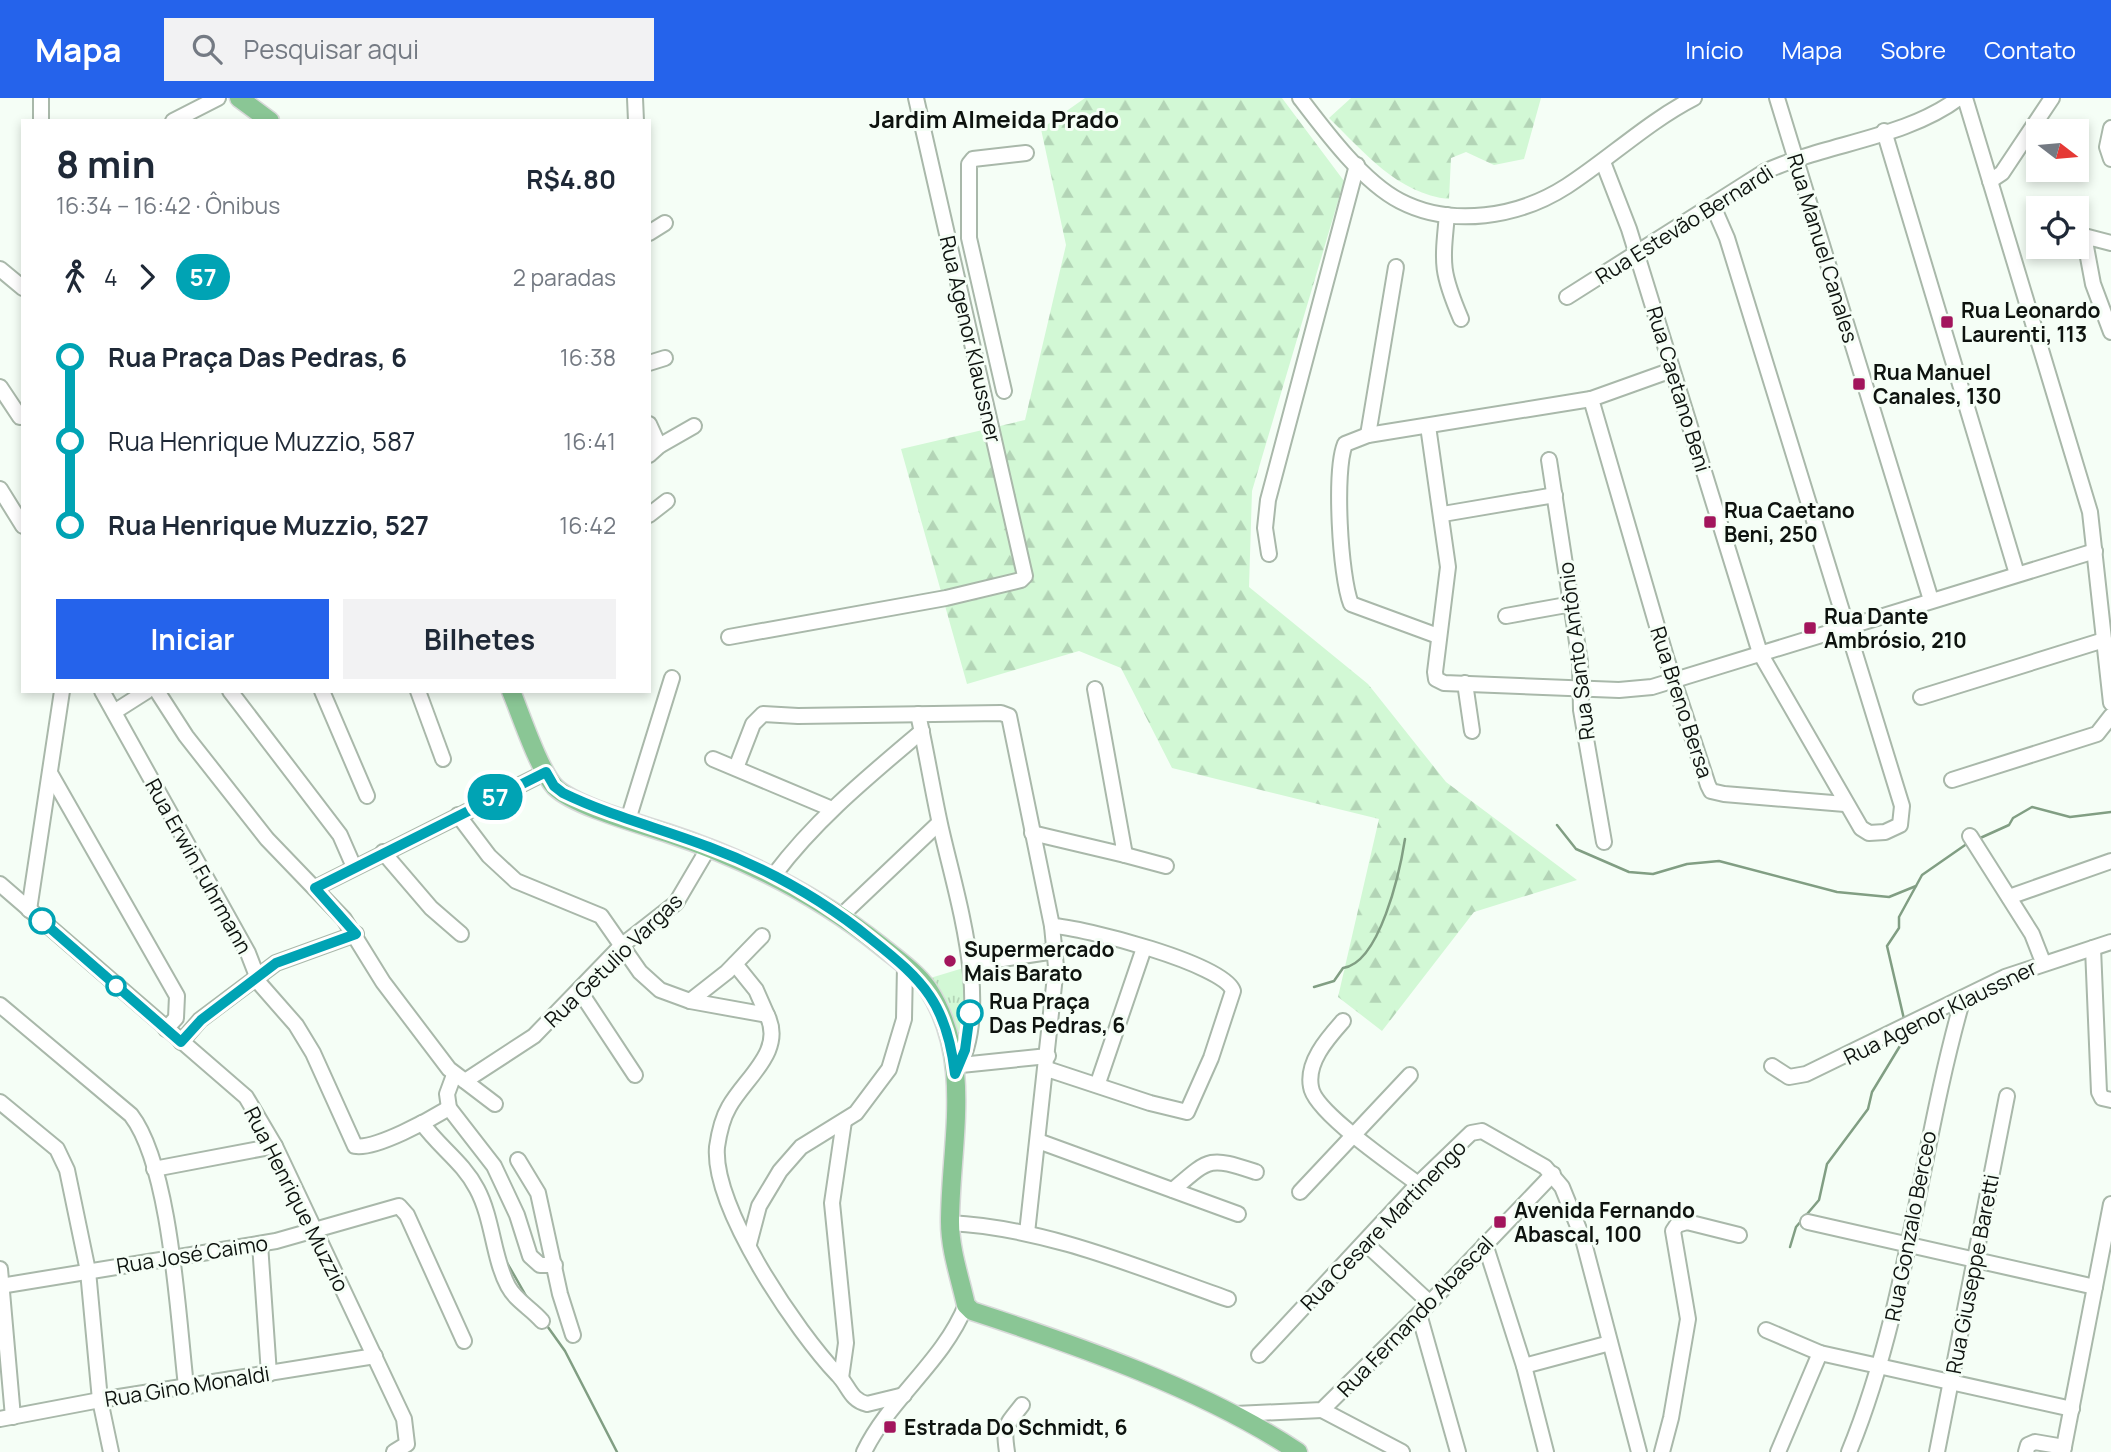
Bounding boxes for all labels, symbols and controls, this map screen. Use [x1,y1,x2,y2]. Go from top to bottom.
search box [164,18,654,81]
text: Mapa [35,27,122,72]
icon: search [188,30,226,68]
text: Pesquisar aqui [244,31,419,67]
text: Início [1685,33,1743,66]
text: Mapa [1781,33,1842,66]
text: Sobre [1880,33,1946,66]
text: Contato [1984,33,2076,66]
district label: Jardim Almeida Prado [869,102,1119,135]
north arrow [2026,119,2090,182]
map controls [2026,119,2089,259]
text: 8 min [56,137,155,189]
street label: Rua Manuel Canales [1781,150,1865,346]
street label: Rua Estevão Bernardi [1590,158,1778,290]
text: R$4.80 [526,161,616,197]
text: 16:34 – 16:42 · Ônibus [56,189,280,221]
button: locate [2026,196,2089,259]
street label: Rua Agenor Klaussner [934,233,1009,446]
icon: walk [56,258,94,296]
icon: forward [128,258,166,296]
text: 57 [190,260,216,293]
text: 4 [104,261,118,293]
text: 2 paradas [513,261,616,293]
place label: Rua Leonardo Laurenti, 113 [1961,296,2100,348]
street label: Rua Caetano Beni [1640,303,1718,475]
marker: Rua Leonardo Laurenti, 113 [1939,314,1955,330]
text: Rua Praça Das Pedras, 6 [108,339,407,375]
text: 16:38 [560,341,616,373]
place label: Rua Manuel Canales, 130 [1873,358,2002,410]
marker: Rua Manuel Canales, 130 [1851,376,1867,392]
text: Rua Henrique Muzzio, 587 [108,423,415,459]
text: 16:41 [563,425,616,457]
place label: Rua Caetano Beni, 250 [1724,496,1855,548]
text: Rua Henrique Muzzio, 527 [108,507,429,543]
text: 16:42 [559,509,616,541]
marker: Rua Caetano Beni, 250 [1702,514,1718,530]
street label: Rua Santo Antônio [1551,560,1601,742]
button: Iniciar [56,599,329,679]
button: Bilhetes [343,599,616,679]
place label: Rua Dante Ambrósio, 210 [1824,602,1967,654]
marker: Rua Dante Ambrósio, 210 [1802,620,1818,636]
street label: Rua Breno Bersa [1644,623,1720,781]
street label: Rua Erwin Fuhrmann [139,773,259,959]
line badge: 57 [463,774,526,820]
text: 57 [482,780,508,813]
street label: Rua Getulio Vargas [538,887,688,1033]
unlabelled marker [29,908,55,934]
place label: Supermercado Mais Barato [964,935,1114,987]
marker: Supermercado Mais Barato [942,953,958,969]
street label: Rua Agenor Klaussner [1839,953,2042,1071]
unlabelled marker [106,976,126,996]
place label: Rua Praça Das Pedras, 6 [989,987,1125,1039]
marker: Rua Praça Das Pedras, 6 [957,1000,983,1026]
street label: Rua Henrique Muzzio [238,1102,356,1296]
street label: Rua Gonzalo Berceo [1878,1128,1942,1324]
street label: Rua Cesare Martinengo [1294,1134,1472,1316]
street label: Rua Giuseppe Baretti [1939,1172,2005,1376]
place label: Avenida Fernando Abascal, 100 [1514,1196,1695,1248]
marker: Avenida Fernando Abascal, 100 [1492,1214,1508,1230]
street label: Rua José Caimo [114,1228,270,1280]
street label: Rua Fernando Abascal [1331,1229,1499,1403]
street label: Rua Gino Monaldi [102,1359,272,1413]
place label: Estrada Do Schmidt, 6 [904,1413,1128,1441]
marker: Estrada Do Schmidt, 6 [882,1419,898,1435]

